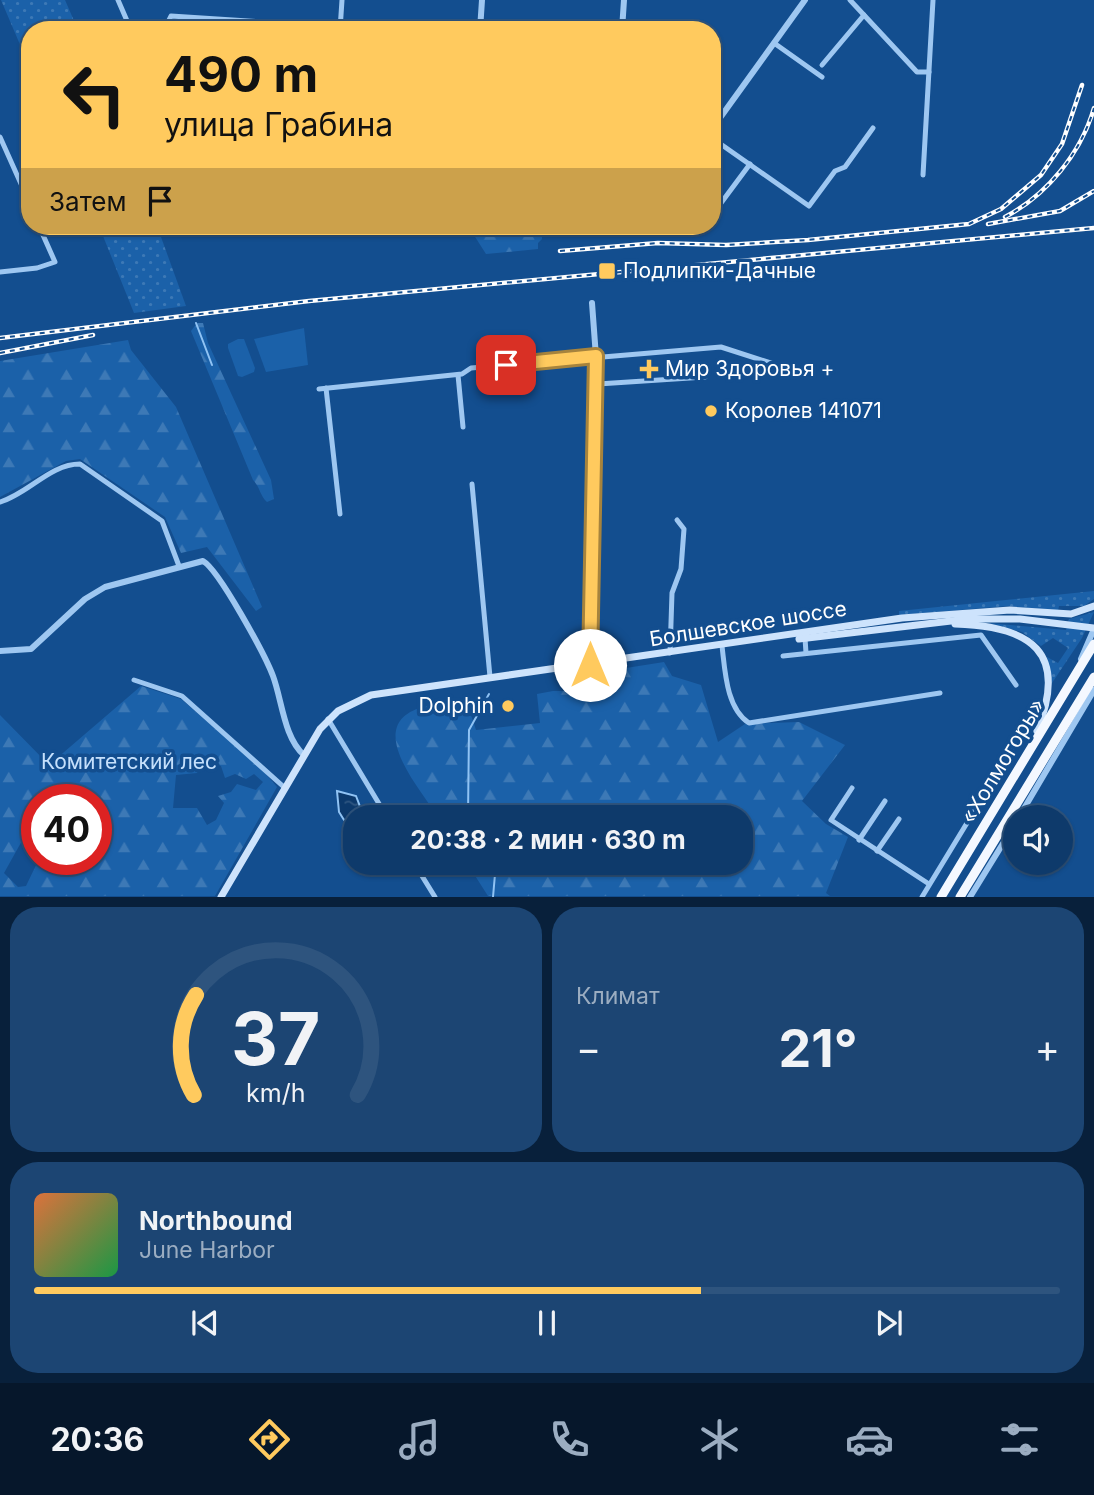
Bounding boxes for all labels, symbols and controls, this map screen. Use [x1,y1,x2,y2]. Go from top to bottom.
text: 490 m [164,45,318,104]
icon: left [49,49,140,140]
text: улица Грабина [164,105,393,144]
icon: arrive [141,182,179,220]
text: Затем [49,186,127,217]
place label: Подлипки-Дачные [623,258,816,283]
marker: Подлипки-Дачные [597,261,617,281]
pin [476,335,536,395]
icon: arrive [487,346,525,384]
place label: Мир Здоровья + [665,356,834,381]
marker: Мир Здоровья + [639,359,659,379]
place label: Королев 141071 [725,398,882,423]
marker: Королев 141071 [703,403,719,419]
street label: Болшевское шоссе [648,596,848,651]
position arrow [553,628,627,702]
place label: Dolphin [418,693,494,718]
street label: «Холмогоры» [955,694,1050,828]
marker: Dolphin [500,698,516,714]
park label: Комитетский лес [41,749,217,774]
speed limit sign: 40 [21,784,112,875]
map controls [1003,805,1073,875]
button: sound [1003,805,1073,875]
text: 20:38 · 2 мин · 630 m [410,824,686,855]
text: Климат [576,982,660,1010]
text: 37 [231,995,321,1084]
text: 21° [778,1017,858,1080]
text: − [576,1025,601,1071]
text: + [1035,1025,1060,1071]
text: km/h [246,1078,306,1108]
text: Northbound [139,1205,293,1236]
text: June Harbor [139,1236,275,1264]
icon: previous [186,1304,224,1342]
icon: pause [528,1304,566,1342]
icon: next [870,1304,908,1342]
icon: directions [245,1415,294,1464]
icon: music [395,1415,444,1464]
icon: phone [545,1415,594,1464]
icon: climate [695,1415,744,1464]
icon: car [845,1415,894,1464]
icon: filters [995,1415,1044,1464]
text: 20:36 [50,1420,144,1459]

